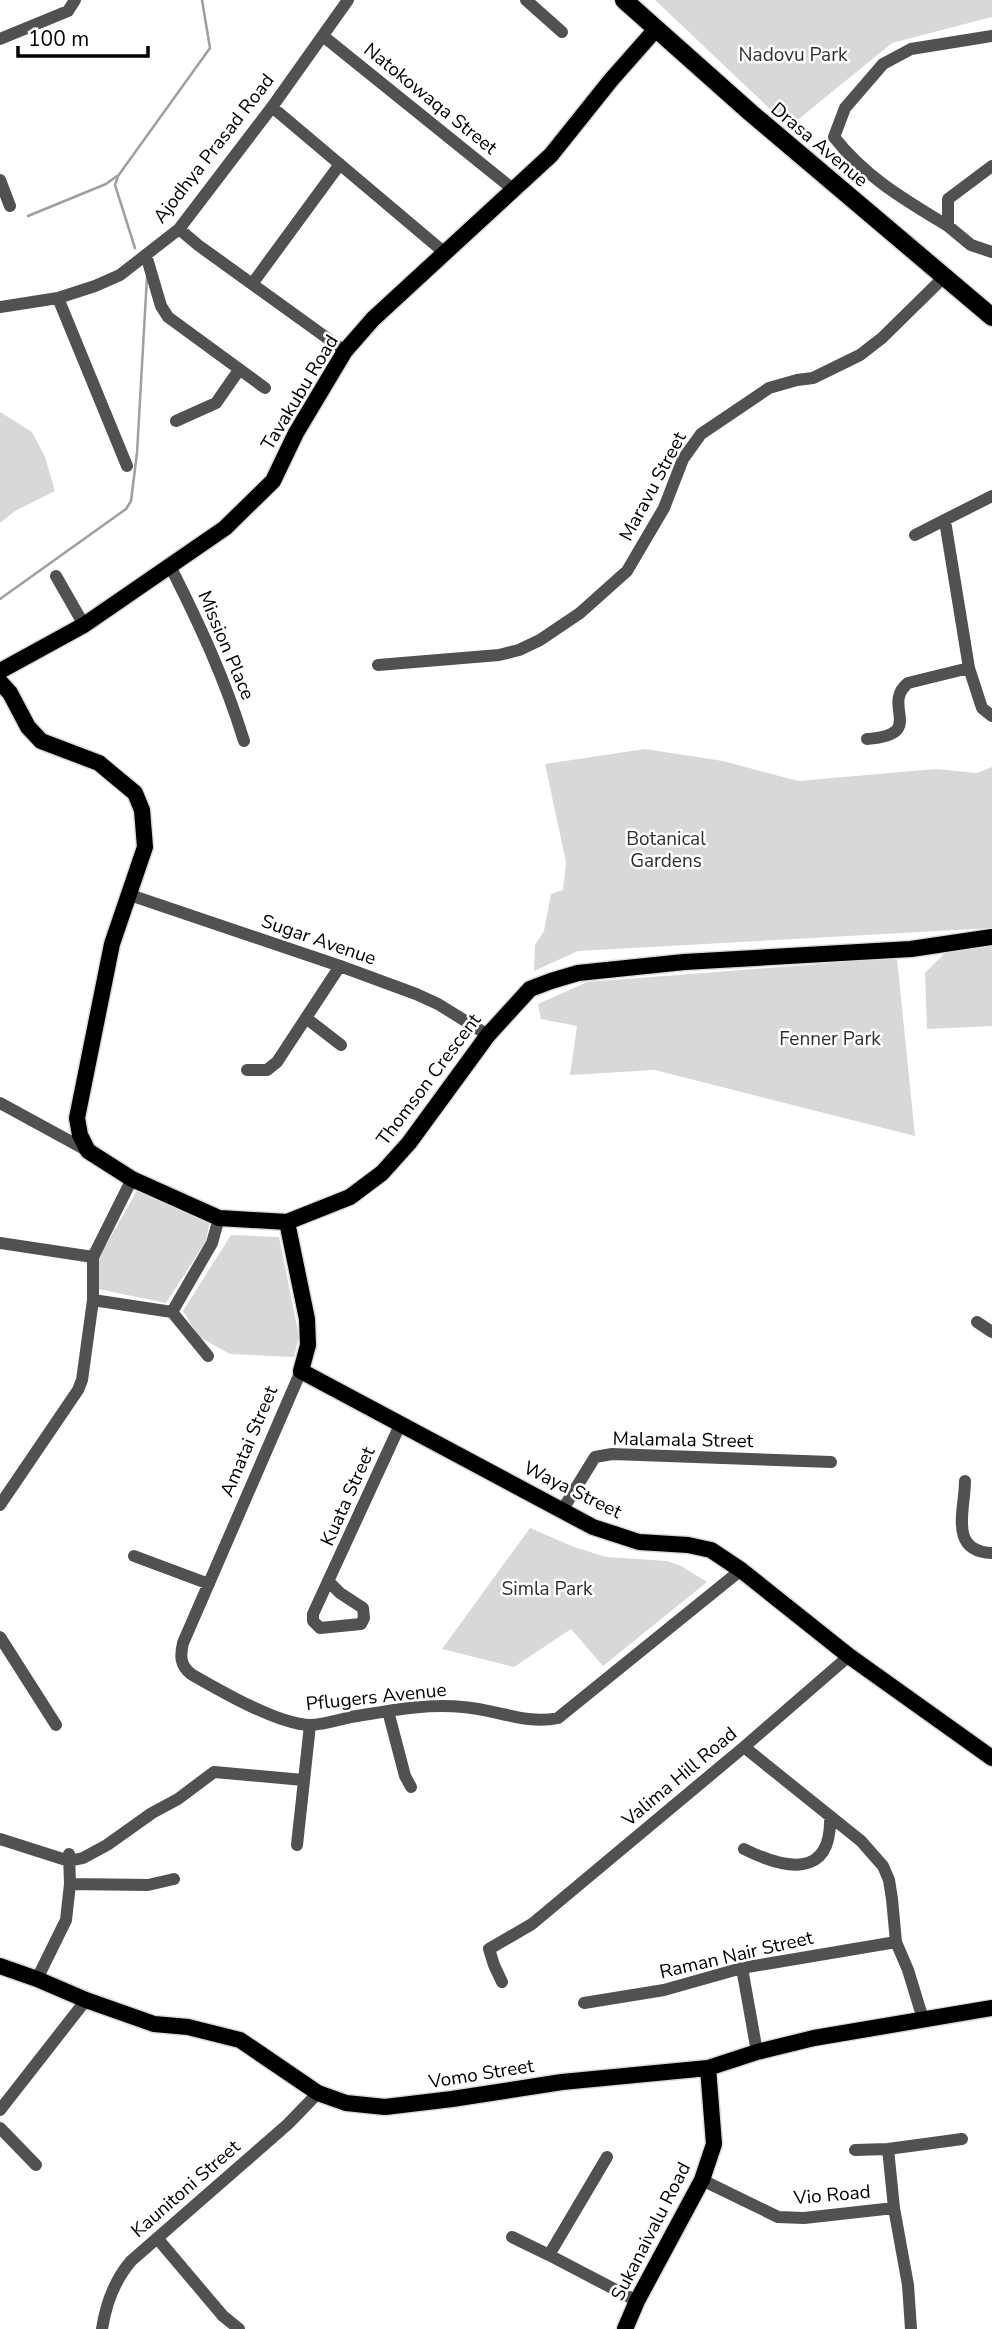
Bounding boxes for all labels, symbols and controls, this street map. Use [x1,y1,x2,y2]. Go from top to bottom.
scale bar [18,14,147,58]
text: 100 m [28,25,89,53]
street label: Natokowaqa Street [358,37,503,161]
park label: Nadovu Park [739,42,848,68]
street label: Ajodhya Prasad Road [147,68,280,229]
street label: Drasa Avenue [765,96,874,193]
street label: Tavakubu Road [255,330,345,455]
street label: Maravu Street [613,427,693,546]
street label: Mission Place [191,587,261,704]
park label: Botanical Gardens [626,826,706,874]
street label: Sugar Avenue [258,908,380,972]
street label: Thomson Crescent [370,1008,487,1151]
park label: Fenner Park [779,1026,881,1052]
street label: Amatai Street [214,1382,284,1501]
street label: Malamala Street [612,1426,754,1454]
street label: Kuata Street [315,1442,381,1550]
street label: Waya Street [519,1455,626,1525]
park label: Simla Park [502,1576,593,1602]
street label: Pflugers Avenue [304,1677,448,1717]
street label: Valima Hill Road [616,1721,743,1833]
street label: Raman Nair Street [657,1925,816,1985]
street label: Vomo Street [426,2053,536,2095]
street label: Kaunitoni Street [125,2134,246,2243]
street label: Sukanaivalu Road [605,2158,697,2305]
street label: Vio Road [792,2179,872,2211]

